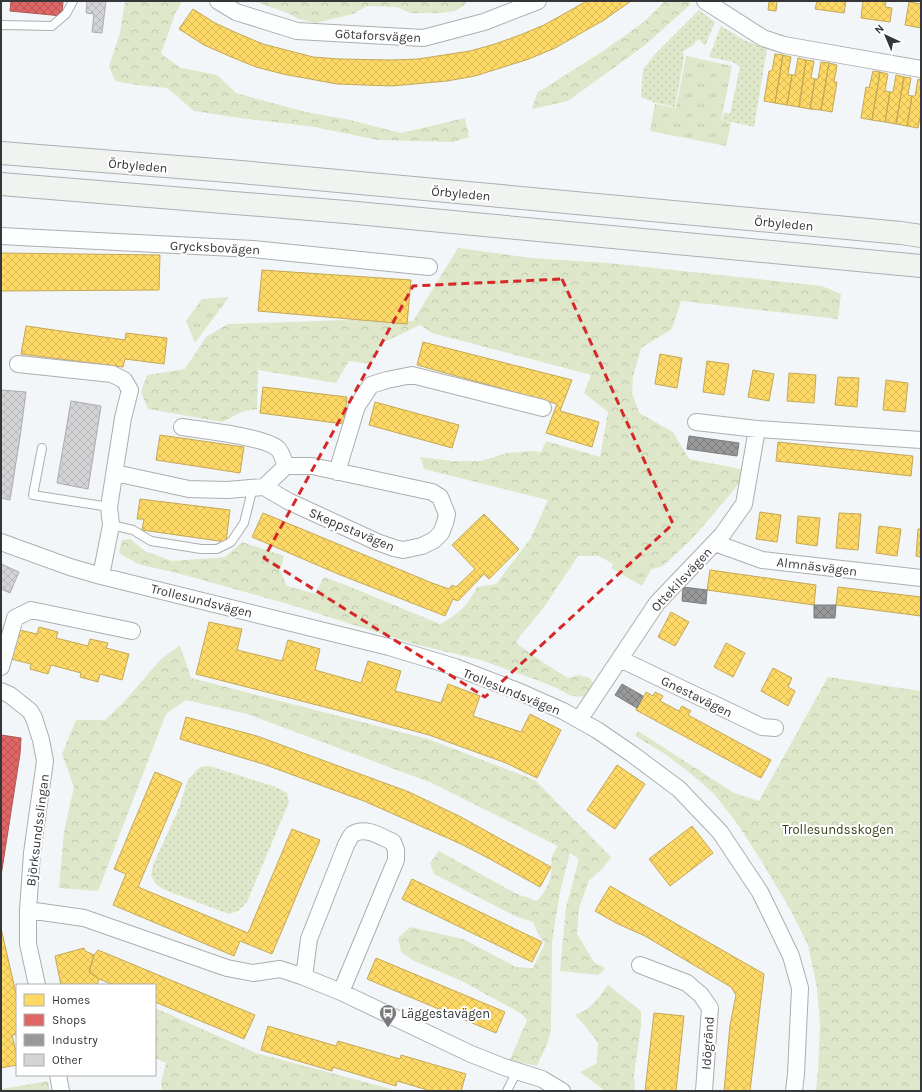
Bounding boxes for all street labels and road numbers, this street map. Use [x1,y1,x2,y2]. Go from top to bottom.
street label: Götaforsvägen [335,26,421,45]
street label: Örbyleden [108,154,168,176]
street label: Örbyleden [431,182,491,204]
street label: Örbyleden [754,212,814,234]
street label: Grycksbovägen [169,238,260,257]
street label: Skeppstavägen [307,505,397,554]
street label: Ottekilsvägen [648,544,715,614]
street label: Almnäsvägen [776,554,858,579]
street label: Trollesundsvägen [150,581,254,620]
street label: Trollesundsvägen [461,665,563,718]
street label: Gnestavägen [659,673,735,720]
street label: Björksundsslingan [23,773,52,887]
street label: Idögränd [698,1016,717,1070]

